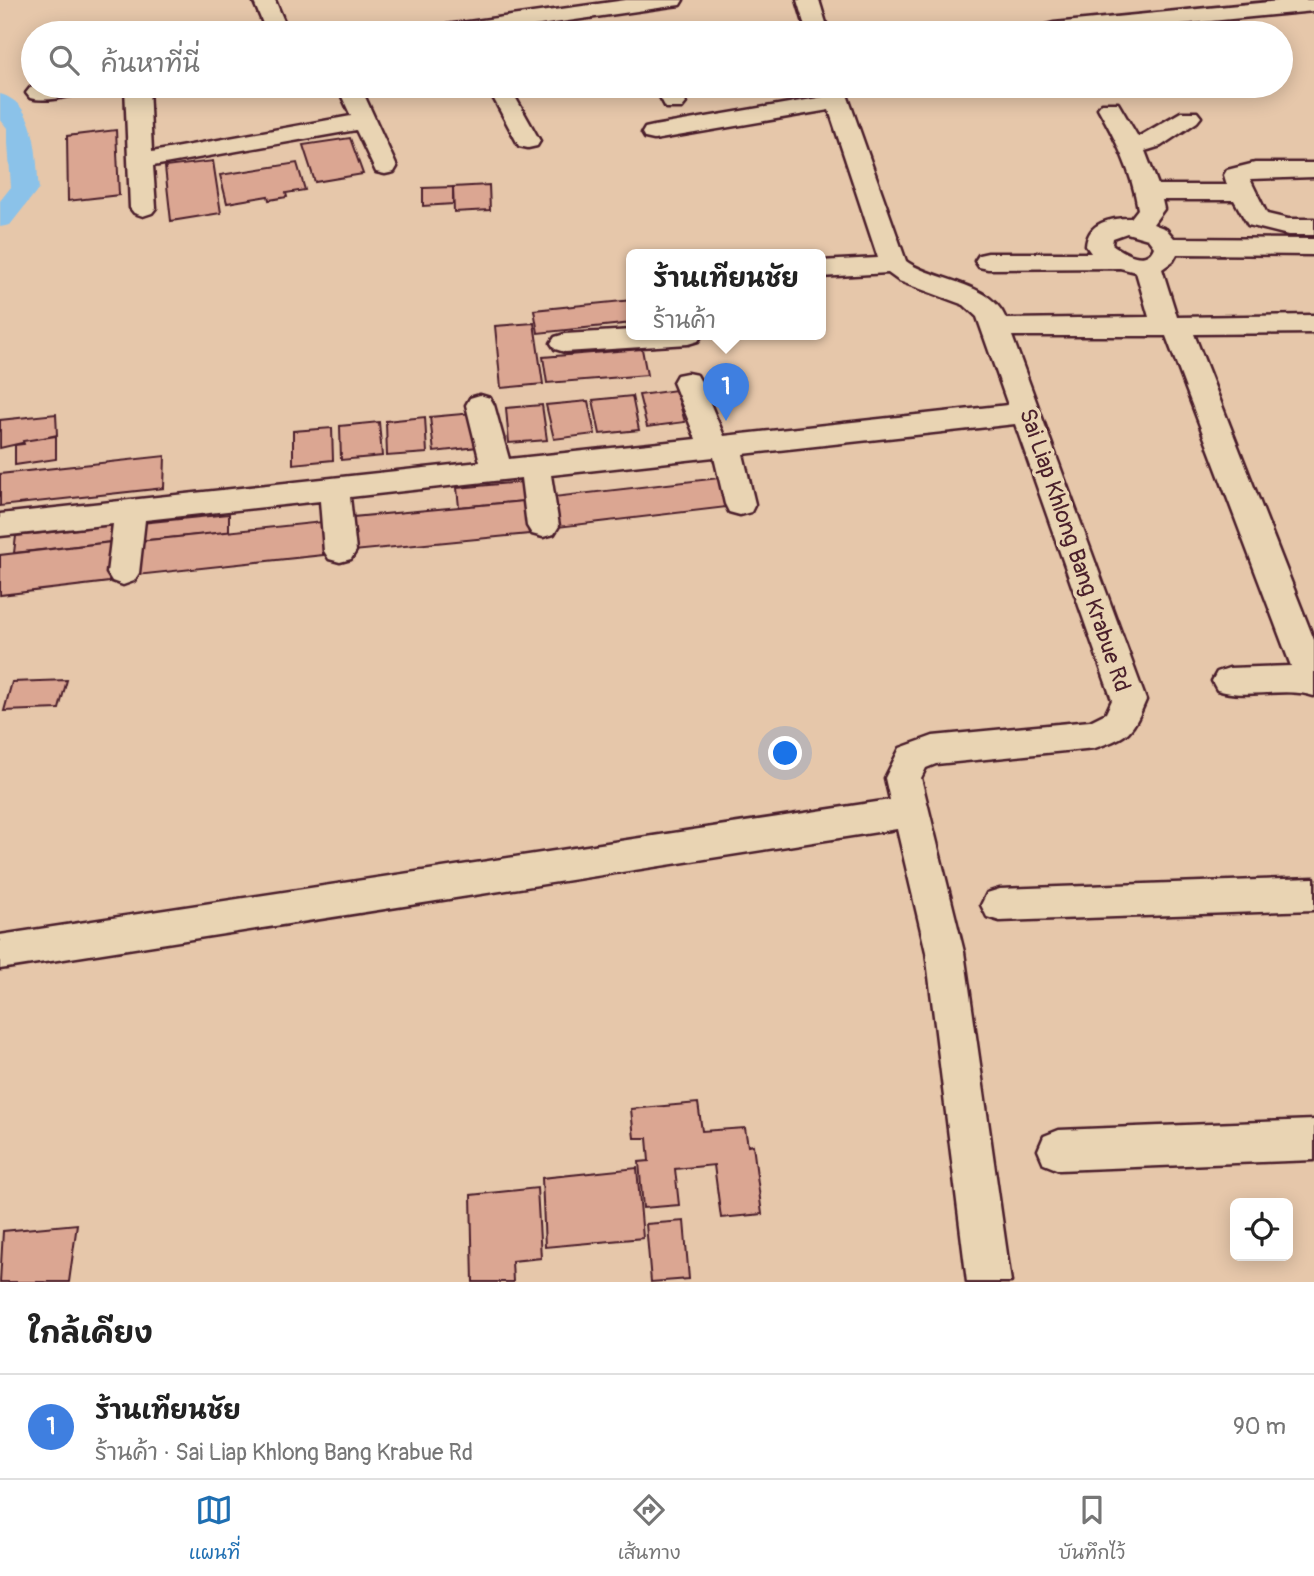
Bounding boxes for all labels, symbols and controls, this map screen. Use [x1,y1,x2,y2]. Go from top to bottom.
search box [21,21,1293,98]
icon: search [45,41,83,79]
text: ค้นหาที่นี่ [101,48,200,80]
popup [626,249,826,340]
text: ร้านเทียนชัย [653,263,799,295]
text: ร้านค้า [653,306,716,335]
pin: 1 [703,363,749,421]
street label: Sai Liap Khlong Bang Krabue Rd [1013,405,1137,695]
your location [768,736,802,770]
map controls [1230,1198,1293,1261]
button: locate [1230,1198,1293,1261]
text: ใกล้เคียง [28,1315,153,1352]
text: ร้านเทียนชัย [95,1395,241,1427]
text: 1 [47,1412,56,1441]
text: 90 m [1233,1412,1286,1441]
text: ร้านค้า · Sai Liap Khlong Bang Krabue Rd [95,1438,473,1467]
tab: แผนที่ [189,1491,240,1566]
tab: เส้นทาง [618,1491,681,1566]
tab: บันทึกไว้ [1058,1491,1125,1566]

